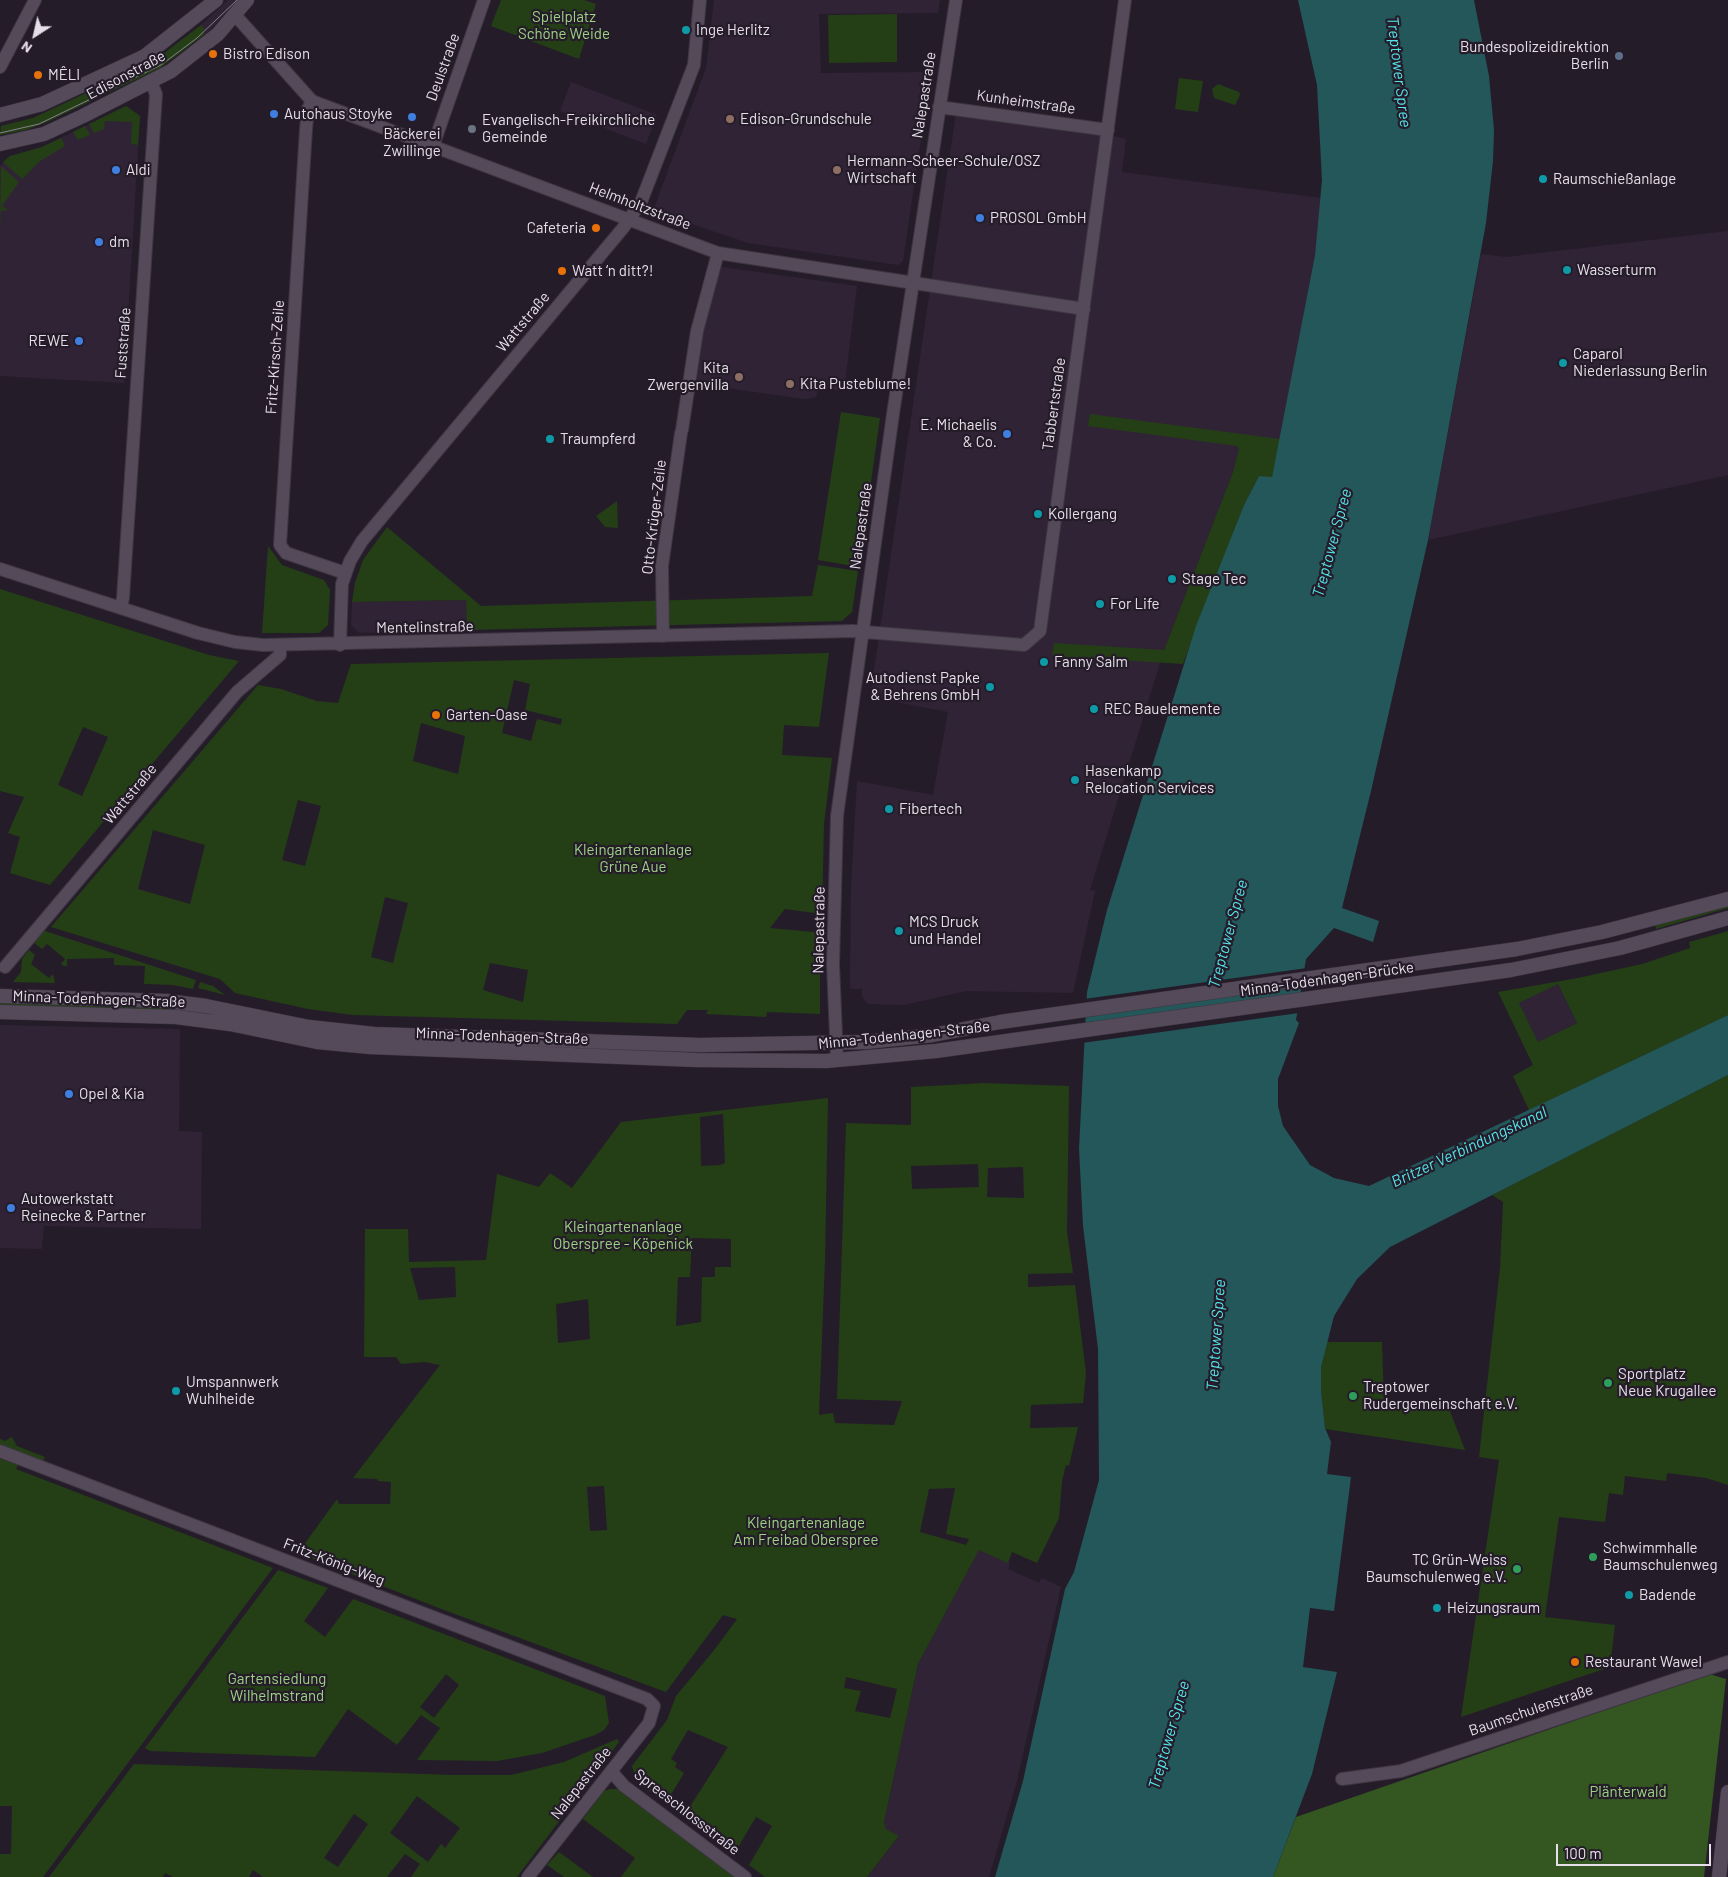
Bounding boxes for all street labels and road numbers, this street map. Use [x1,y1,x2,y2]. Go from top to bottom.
street label: Deulstraße [422,31,464,103]
street label: Edisonstraße [84,47,168,103]
street label: Nalepastraße [908,50,940,140]
street label: Kunheimstraße [975,86,1077,118]
street label: Helmholtzstraße [587,178,693,234]
street label: Wattstraße [493,288,553,356]
street label: Fritz-Kirsch-Zeile [262,299,288,415]
street label: Fuststraße [112,307,134,379]
street label: Tabbertstraße [1039,356,1069,452]
street label: Otto-Krüger-Zeile [638,459,670,575]
street label: Nalepastraße [846,482,876,570]
street label: Mentelinstraße [376,617,474,637]
street label: Wattstraße [100,760,160,828]
street label: Nalepastraße [809,886,829,974]
street label: Minna-Todenhagen-Brücke [1239,958,1415,1000]
street label: Minna-Todenhagen-Straße [12,987,186,1011]
street label: Minna-Todenhagen-Straße [817,1017,991,1053]
street label: Minna-Todenhagen-Straße [415,1024,589,1048]
street label: Fritz-König-Weg [281,1534,387,1590]
street label: Baumschulenstraße [1467,1680,1595,1740]
street label: Nalepastraße [547,1743,615,1823]
street label: Spreeschlossstraße [631,1765,743,1859]

